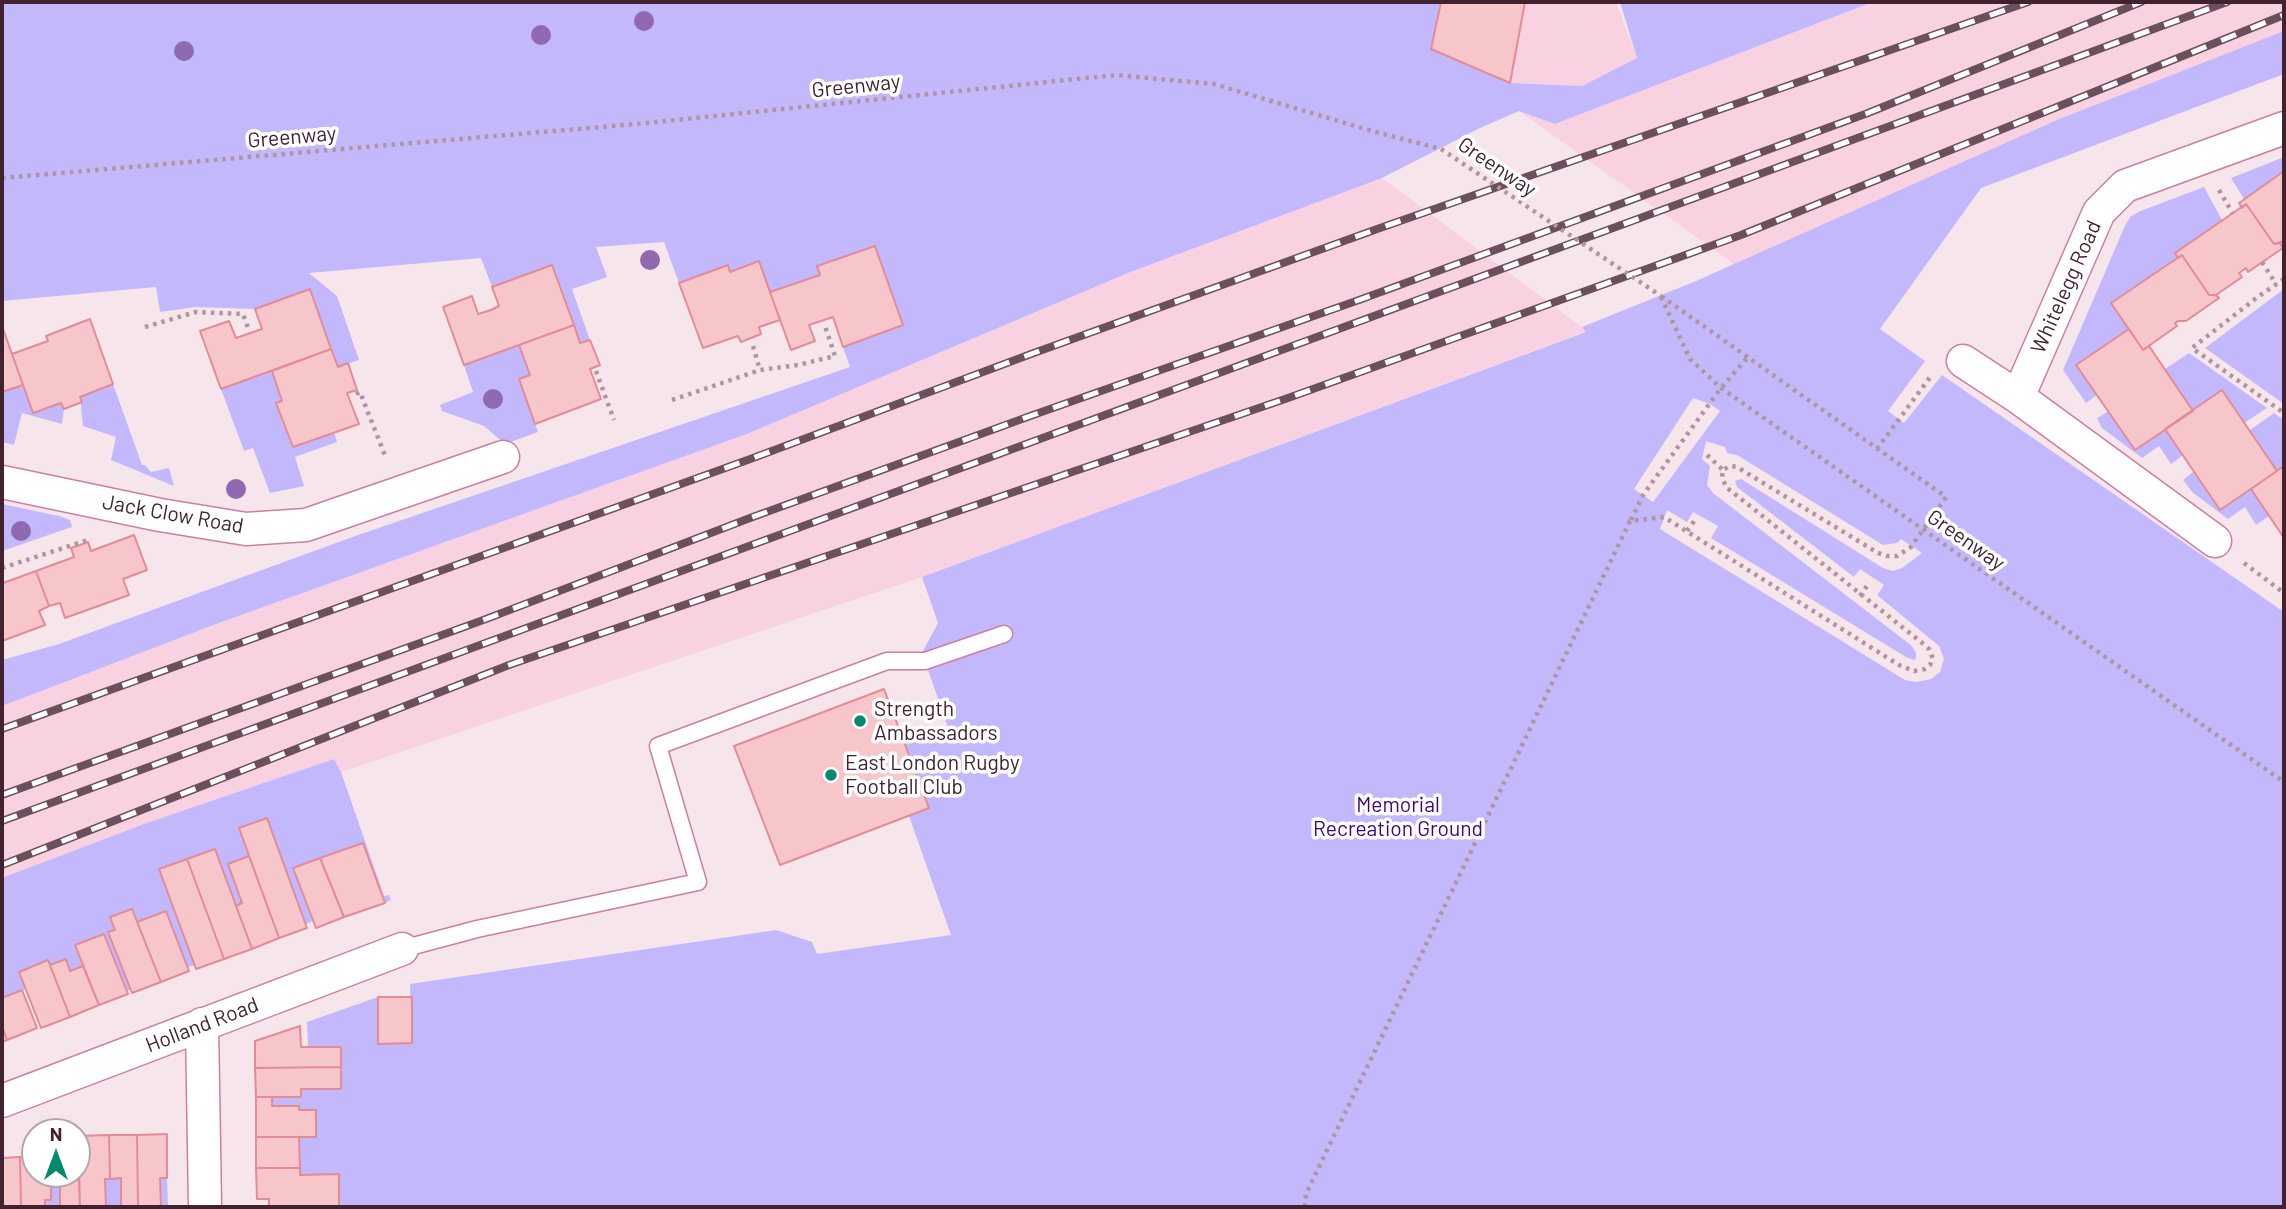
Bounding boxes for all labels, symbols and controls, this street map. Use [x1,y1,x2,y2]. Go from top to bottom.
street label: Greenway [810,69,902,103]
street label: Greenway [247,121,337,153]
street label: Greenway [1453,132,1541,202]
street label: Whitelegg Road [2025,217,2107,357]
street label: Jack Clow Road [100,489,246,539]
street label: Greenway [1922,504,2010,576]
place label: Strength Ambassadors [874,696,998,746]
marker: Strength Ambassadors [852,713,868,729]
place label: East London Rugby Football Club [845,750,1020,800]
marker: East London Rugby Football Club [823,767,839,783]
park label: Memorial Recreation Ground [1313,792,1483,842]
street label: Holland Road [142,992,262,1058]
north arrow [21,1118,91,1188]
text: N [50,1122,62,1145]

